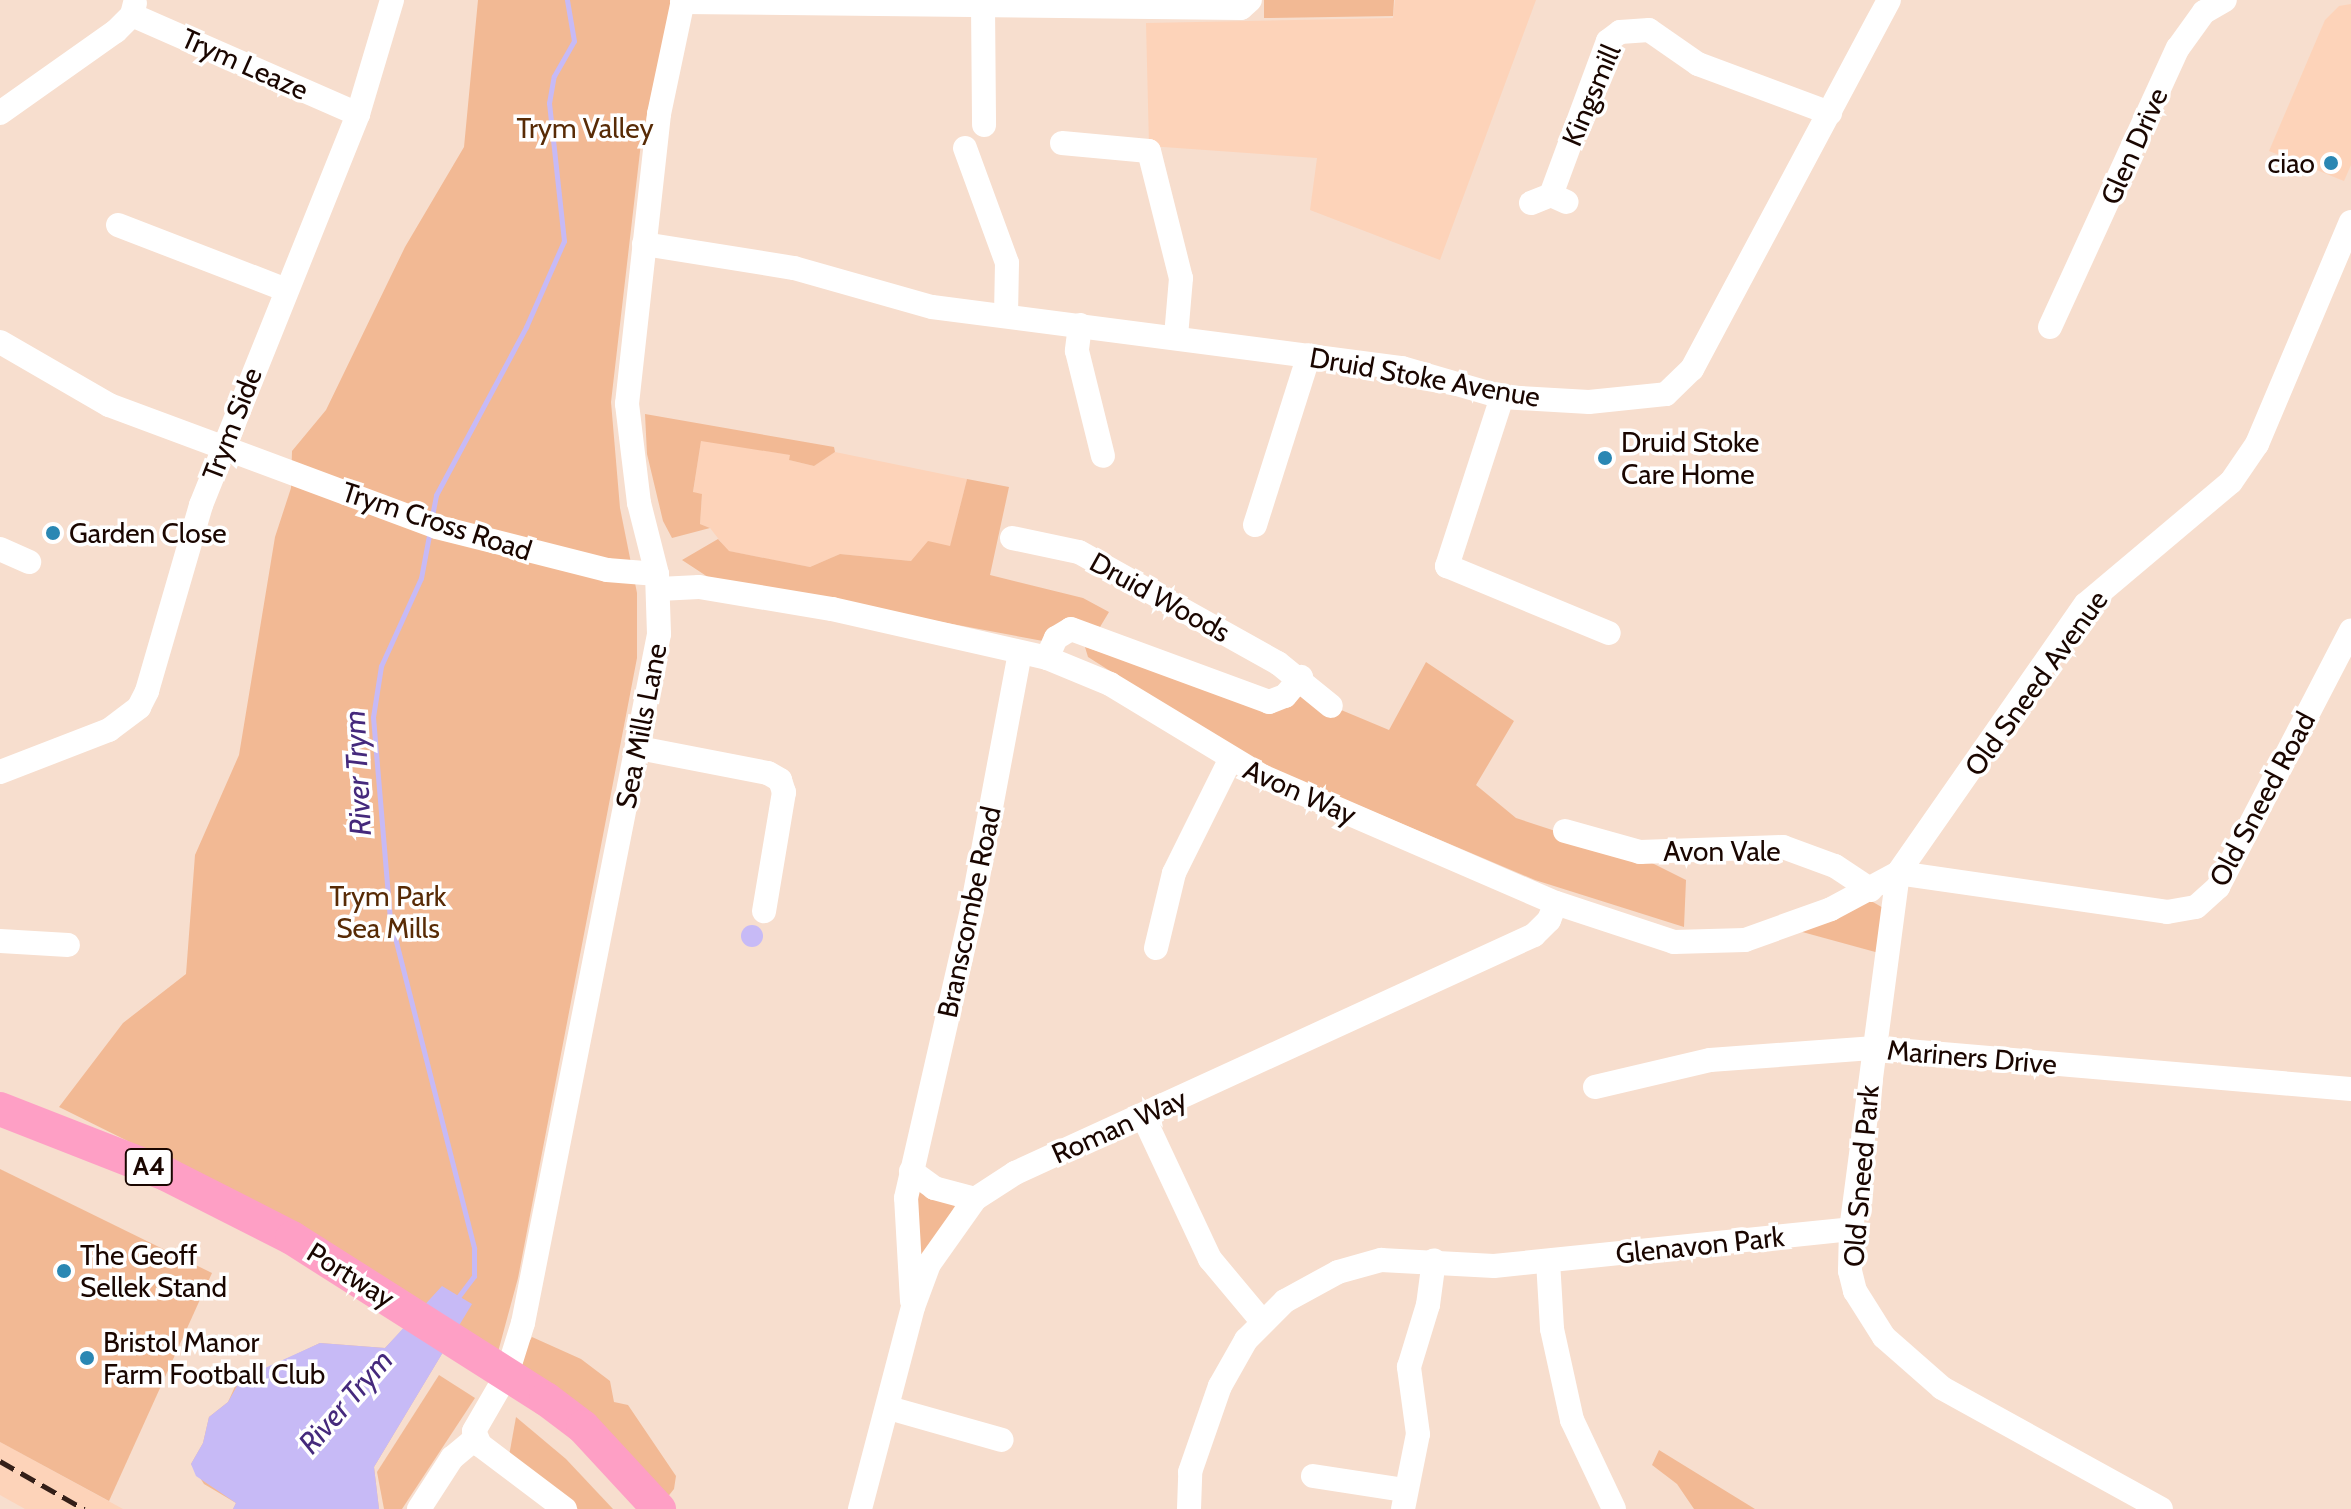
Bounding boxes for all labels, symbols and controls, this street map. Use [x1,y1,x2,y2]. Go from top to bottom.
street label: Trym Leaze [176,21,314,107]
street label: Kingsmill [1555,39,1627,151]
street label: Glen Drive [2093,82,2175,210]
park label: Trym Valley [516,111,654,145]
place label: ciao [2268,146,2315,180]
marker: ciao [2322,154,2340,172]
street label: Druid Stoke Avenue [1307,340,1543,414]
street label: Trym Side [195,363,269,485]
place label: Druid Stoke Care Home [1621,425,1759,491]
marker: Druid Stoke Care Home [1596,449,1614,467]
street label: Trym Cross Road [338,475,536,567]
place label: Garden Close [69,516,227,550]
marker: Garden Close [44,524,62,542]
street label: Druid Woods [1084,545,1236,649]
street label: Old Sneed Avenue [1958,584,2114,782]
street label: Sea Mills Lane [609,641,673,811]
street label: Old Sneed Road [2202,706,2322,892]
water label: River Trym [337,709,379,837]
street label: Avon Way [1239,752,1361,832]
street label: Branscombe Road [930,803,1008,1021]
street label: Avon Vale [1663,834,1781,868]
park label: Trym Park Sea Mills [330,879,446,945]
street label: Mariners Drive [1886,1033,2058,1081]
street label: Roman Way [1046,1081,1192,1171]
street label: Old Sneed Park [1836,1084,1886,1268]
road number: A4 [123,1145,175,1189]
street label: Glenavon Park [1614,1219,1786,1271]
street label: Portway [301,1235,401,1315]
place label: The Geoff Sellek Stand [80,1238,227,1304]
marker: The Geoff Sellek Stand [55,1262,73,1280]
place label: Bristol Manor Farm Football Club [103,1325,325,1391]
water label: River Trym [291,1343,401,1461]
marker: Bristol Manor Farm Football Club [78,1349,96,1367]

